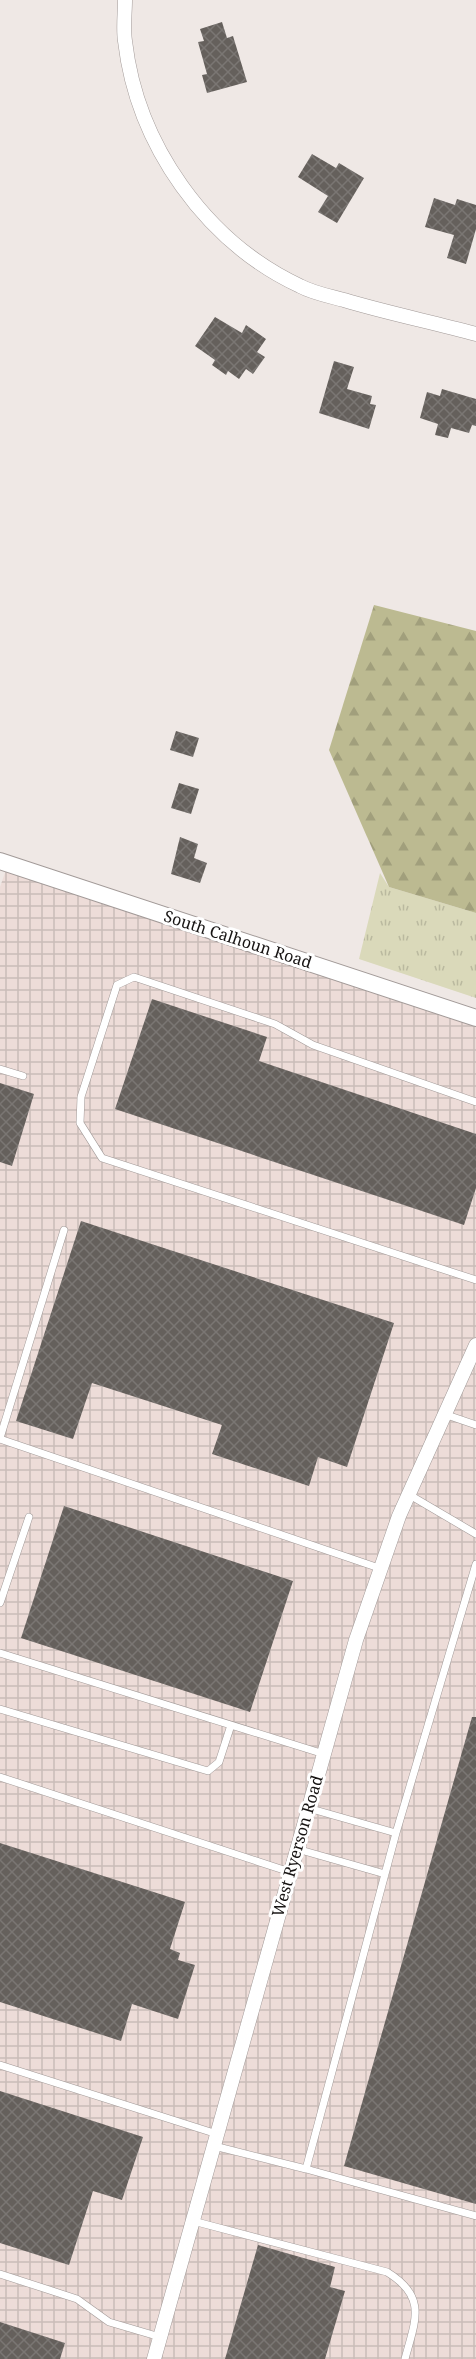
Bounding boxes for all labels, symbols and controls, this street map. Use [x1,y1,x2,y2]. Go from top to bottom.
street label: South Calhoun Road [161,905,315,973]
street label: West Ryerson Road [266,1773,328,1919]

